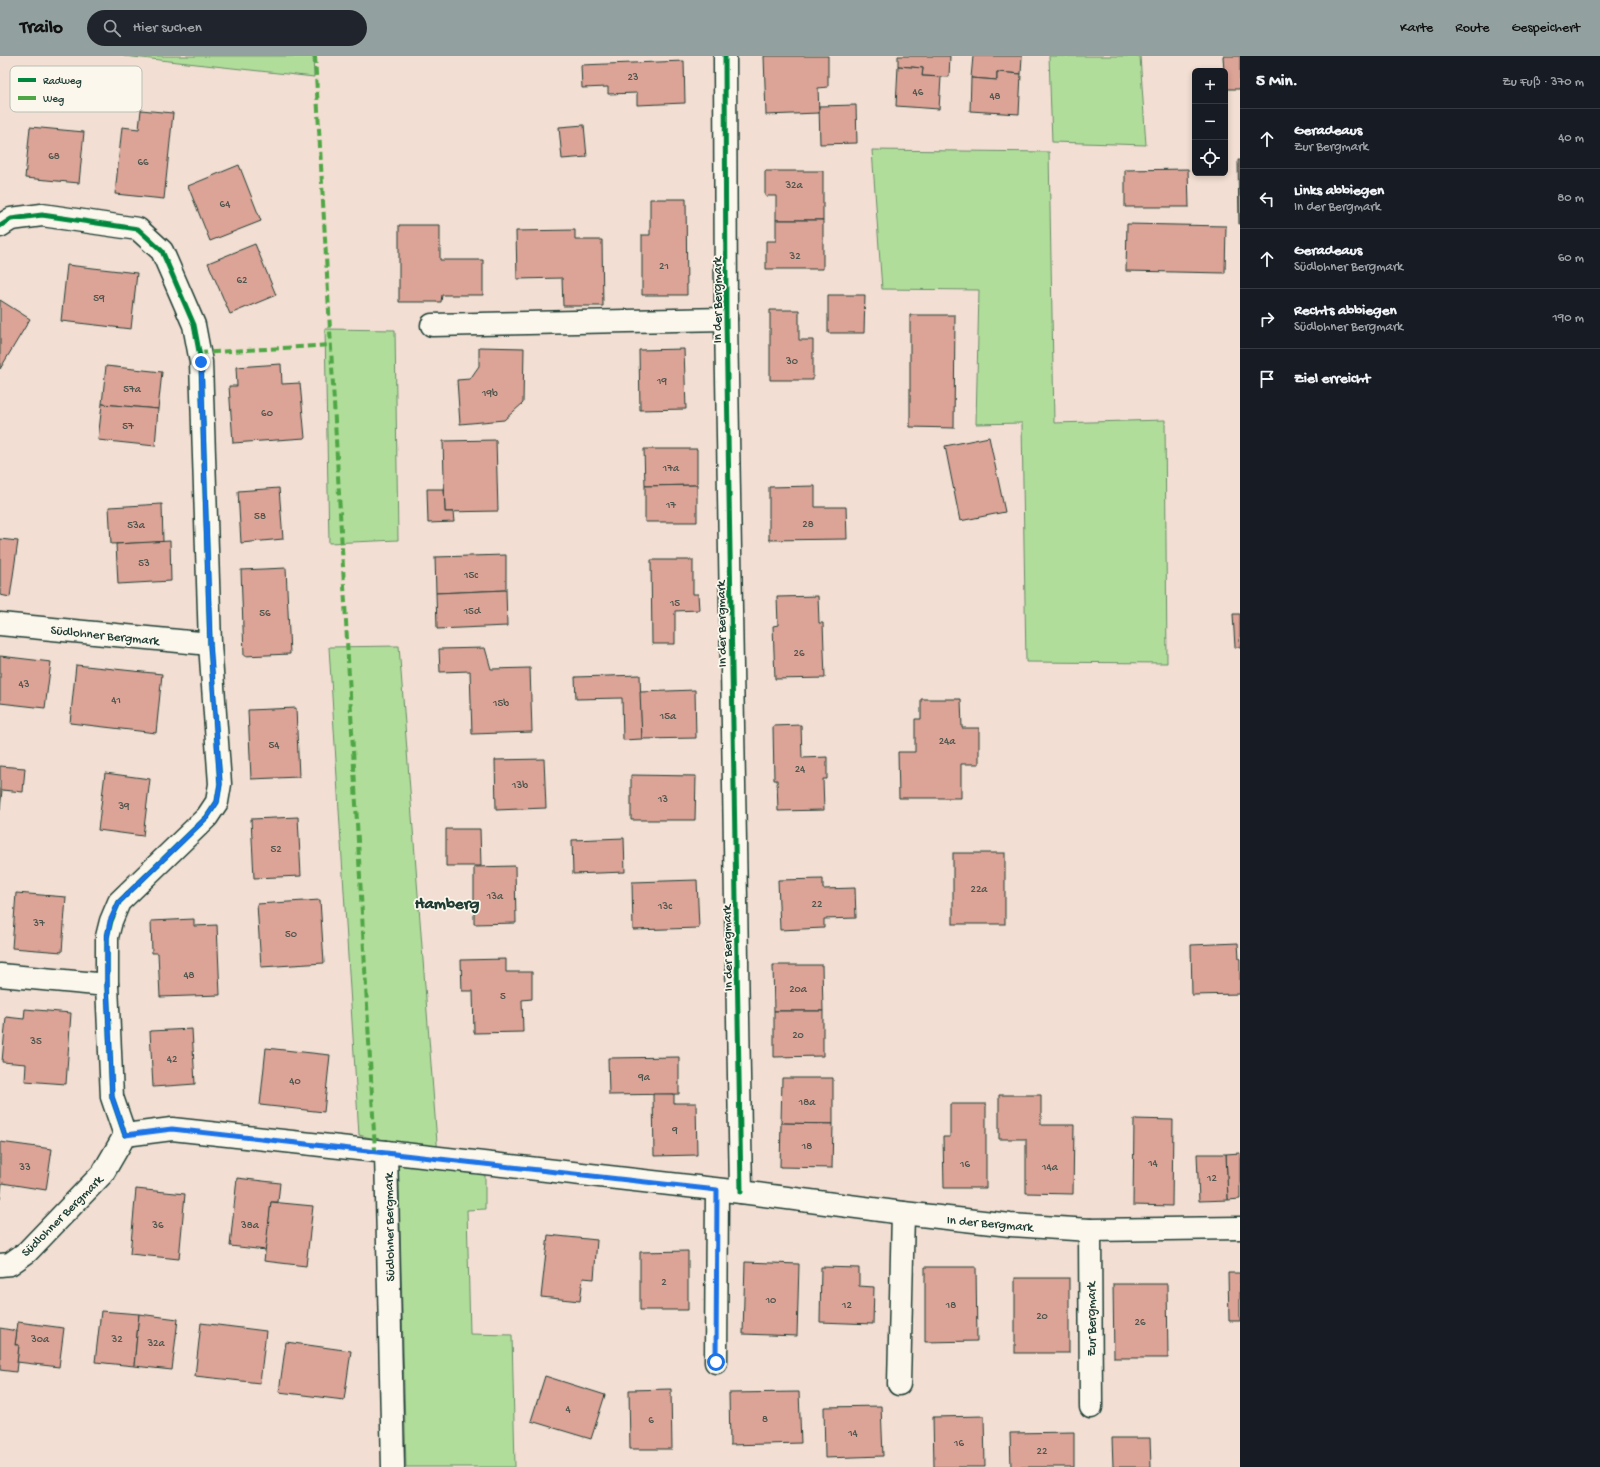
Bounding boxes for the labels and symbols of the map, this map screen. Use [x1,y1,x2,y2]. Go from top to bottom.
legend [10,66,142,112]
house number: 23 [627,72,639,84]
text: Radweg [43,76,82,88]
house number: 46 [913,87,924,99]
house number: 48 [989,91,1001,103]
text: Weg [43,94,64,106]
house number: 68 [48,151,60,163]
house number: 66 [137,157,149,169]
house number: 32a [784,180,803,192]
house number: 64 [220,199,231,211]
house number: 32 [788,251,801,263]
street label: In der Bergmark [711,256,726,343]
house number: 21 [659,261,669,273]
house number: 62 [237,275,248,287]
house number: 59 [93,293,105,305]
route end [192,353,210,371]
house number: 30 [785,356,798,368]
house number: 19 [656,376,667,388]
house number: 57a [123,384,142,396]
house number: 19b [481,388,498,400]
house number: 60 [261,408,273,420]
house number: 57 [122,421,134,433]
house number: 17a [662,463,680,475]
house number: 17 [665,500,676,512]
house number: 58 [254,511,266,523]
house number: 28 [802,519,814,531]
house number: 53a [127,520,146,532]
house number: 53 [138,558,150,570]
house number: 15c [463,570,479,582]
street label: In der Bergmark [714,579,731,667]
house number: 15 [669,598,680,610]
house number: 15d [463,606,482,618]
house number: 56 [259,608,271,620]
street label: Südlohner Bergmark [50,623,161,650]
house number: 26 [794,648,805,660]
house number: 43 [19,679,30,691]
house number: 41 [111,695,121,707]
house number: 15b [492,698,509,710]
house number: 15a [659,711,677,723]
house number: 24a [939,736,956,748]
house number: 54 [269,740,280,752]
house number: 24 [795,764,806,776]
house number: 13b [511,780,528,792]
house number: 13 [657,794,668,806]
house number: 39 [117,801,130,813]
house number: 52 [270,844,282,856]
house number: 22a [971,884,988,896]
house number: 13a [486,891,504,903]
district label: Hamberg [415,895,480,915]
house number: 22 [812,899,823,911]
house number: 13c [657,901,673,913]
street label: In der Bergmark [720,903,737,991]
house number: 37 [32,918,45,930]
house number: 50 [285,929,297,941]
house number: 48 [183,970,195,982]
house number: 20a [789,984,808,996]
house number: 5 [500,991,506,1003]
house number: 20 [792,1030,804,1042]
house number: 35 [29,1036,42,1048]
house number: 42 [167,1054,178,1066]
house number: 9a [637,1072,651,1084]
house number: 40 [289,1076,301,1088]
house number: 18a [798,1097,816,1109]
house number: 9 [671,1125,678,1137]
house number: 18 [801,1141,812,1153]
house number: 14 [1147,1158,1159,1170]
house number: 16 [959,1159,970,1171]
house number: 33 [18,1162,31,1174]
house number: 14a [1041,1162,1059,1174]
street label: Südlohner Bergmark [382,1171,399,1282]
street label: Südlohner Bergmark [19,1172,107,1261]
house number: 12 [1206,1173,1218,1185]
street label: In der Bergmark [946,1213,1035,1236]
house number: 36 [151,1220,164,1232]
house number: 38a [240,1220,260,1232]
house number: 2 [661,1277,667,1289]
street label: Zur Bergmark [1085,1281,1100,1356]
house number: 10 [765,1295,776,1307]
house number: 12 [841,1300,853,1312]
house number: 18 [945,1300,956,1312]
house number: 20 [1036,1311,1048,1323]
house number: 26 [1135,1317,1146,1329]
house number: 30a [30,1334,50,1346]
house number: 32 [110,1334,123,1346]
house number: 32a [146,1338,165,1350]
route start [707,1353,725,1371]
house number: 4 [565,1404,571,1416]
house number: 8 [762,1414,768,1426]
house number: 6 [648,1415,654,1427]
house number: 14 [847,1428,859,1440]
house number: 16 [953,1438,964,1450]
house number: 22 [1037,1446,1048,1458]

